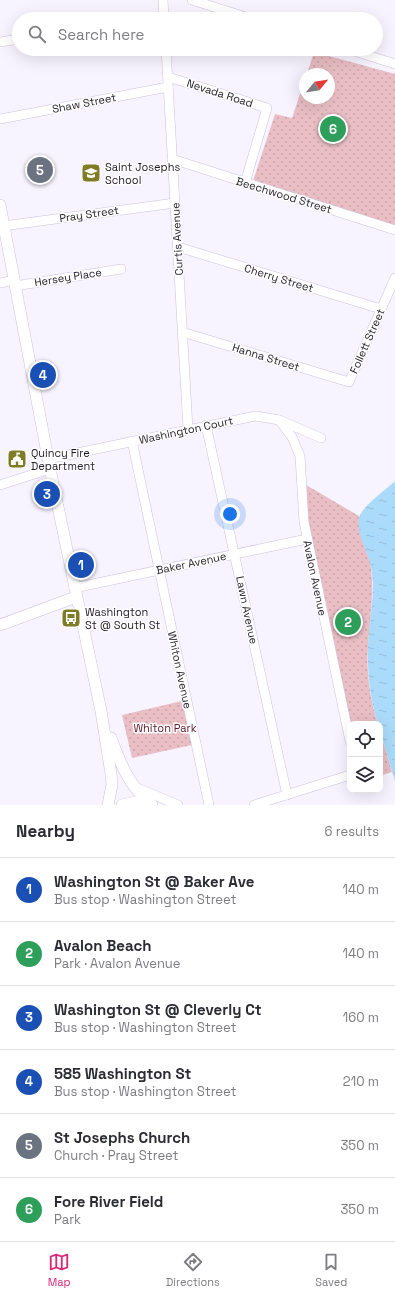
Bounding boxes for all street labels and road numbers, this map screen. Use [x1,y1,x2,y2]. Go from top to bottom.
street label: Nevada Road [185,76,255,110]
street label: Shaw Street [51,90,117,116]
street label: Beechwood Street [234,174,334,216]
street label: Curtis Avenue [168,202,186,276]
street label: Pray Street [58,203,120,225]
street label: Cherry Street [243,261,315,295]
street label: Hersey Place [33,265,103,289]
street label: Follett Street [346,306,388,376]
street label: Hanna Street [231,340,301,374]
street label: Washington Court [138,413,234,447]
street label: Avalon Avenue [300,539,330,617]
street label: Baker Avenue [155,549,227,577]
street label: Lawn Avenue [233,575,261,645]
street label: Whiton Avenue [165,630,195,710]

